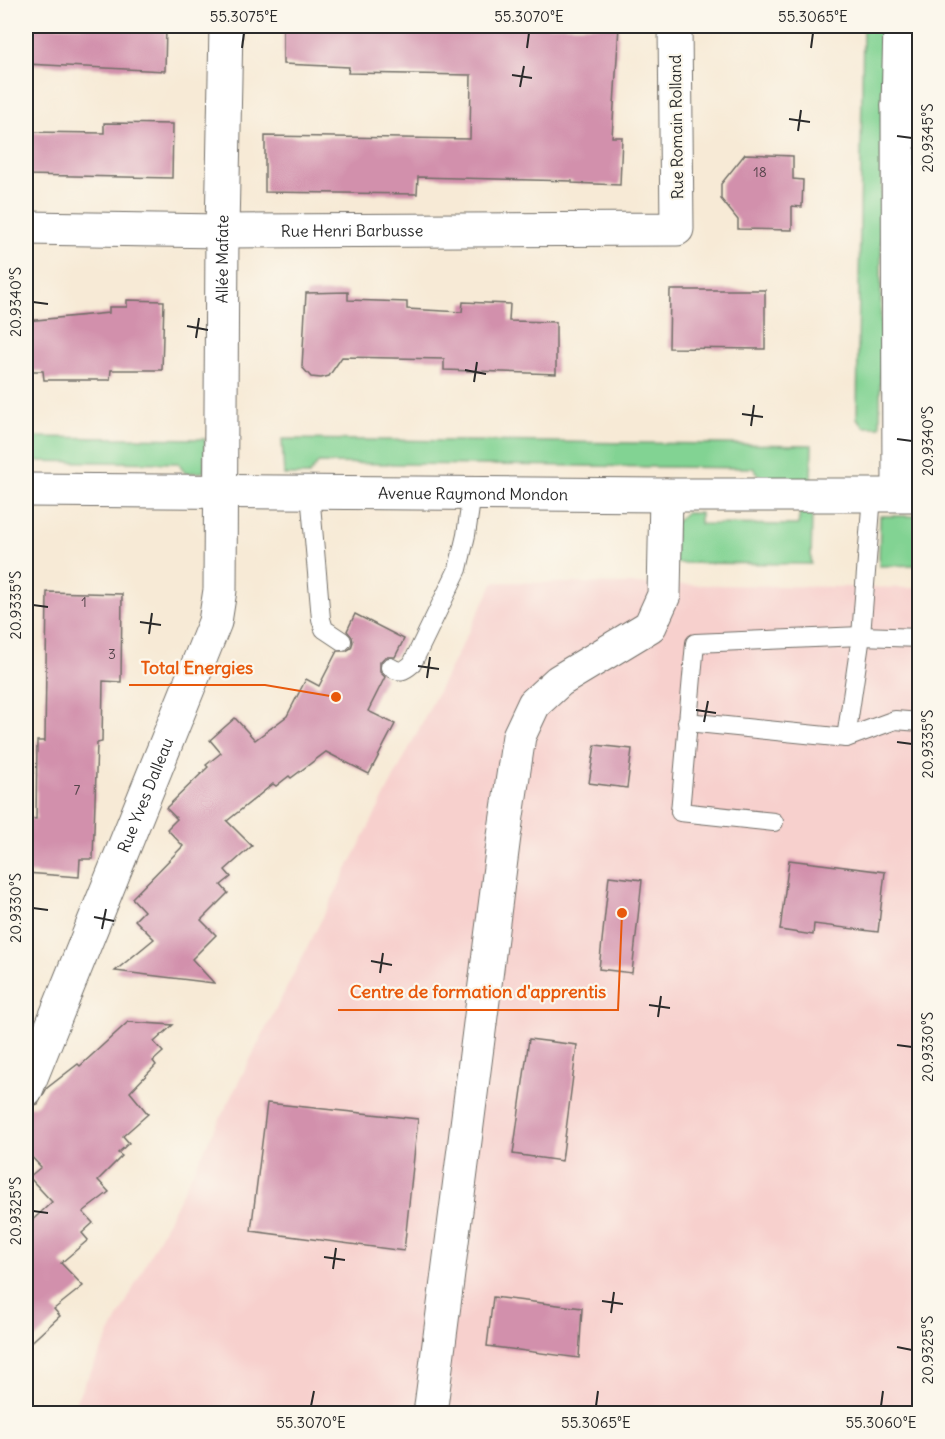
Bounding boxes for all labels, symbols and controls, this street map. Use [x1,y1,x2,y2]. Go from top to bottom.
text: 55.3075°E [210,7,278,26]
text: 55.3070°E [494,7,564,26]
text: 55.3065°E [778,7,848,26]
street label: Rue Romain Rolland [665,55,687,199]
text: 20.9345°S [918,104,937,173]
house number: 18 [753,163,767,181]
street label: Allée Mafate [212,215,232,303]
street label: Rue Henri Barbusse [281,220,423,241]
text: 20.9340°S [6,267,25,337]
text: 20.9340°S [918,406,937,476]
street label: Avenue Raymond Mondon [378,483,568,504]
text: 20.9335°S [6,571,25,639]
house number: 1 [81,593,87,611]
house number: 3 [108,645,116,663]
callout: Total Energies [129,649,265,685]
text: Total Energies [141,656,253,679]
text: 20.9335°S [918,710,937,778]
street label: Rue Yves Dalleau [113,735,177,856]
house number: 7 [74,781,81,799]
text: 20.9330°S [6,873,25,943]
callout: Centre de formation d'apprentis [338,974,618,1010]
text: Centre de formation d'apprentis [350,980,606,1003]
text: 20.9330°S [918,1012,937,1082]
text: 20.9325°S [6,1177,25,1245]
text: 20.9325°S [918,1316,937,1384]
text: 55.3070°E [276,1413,346,1432]
text: 55.3065°E [561,1413,631,1432]
text: 55.3060°E [845,1413,917,1432]

